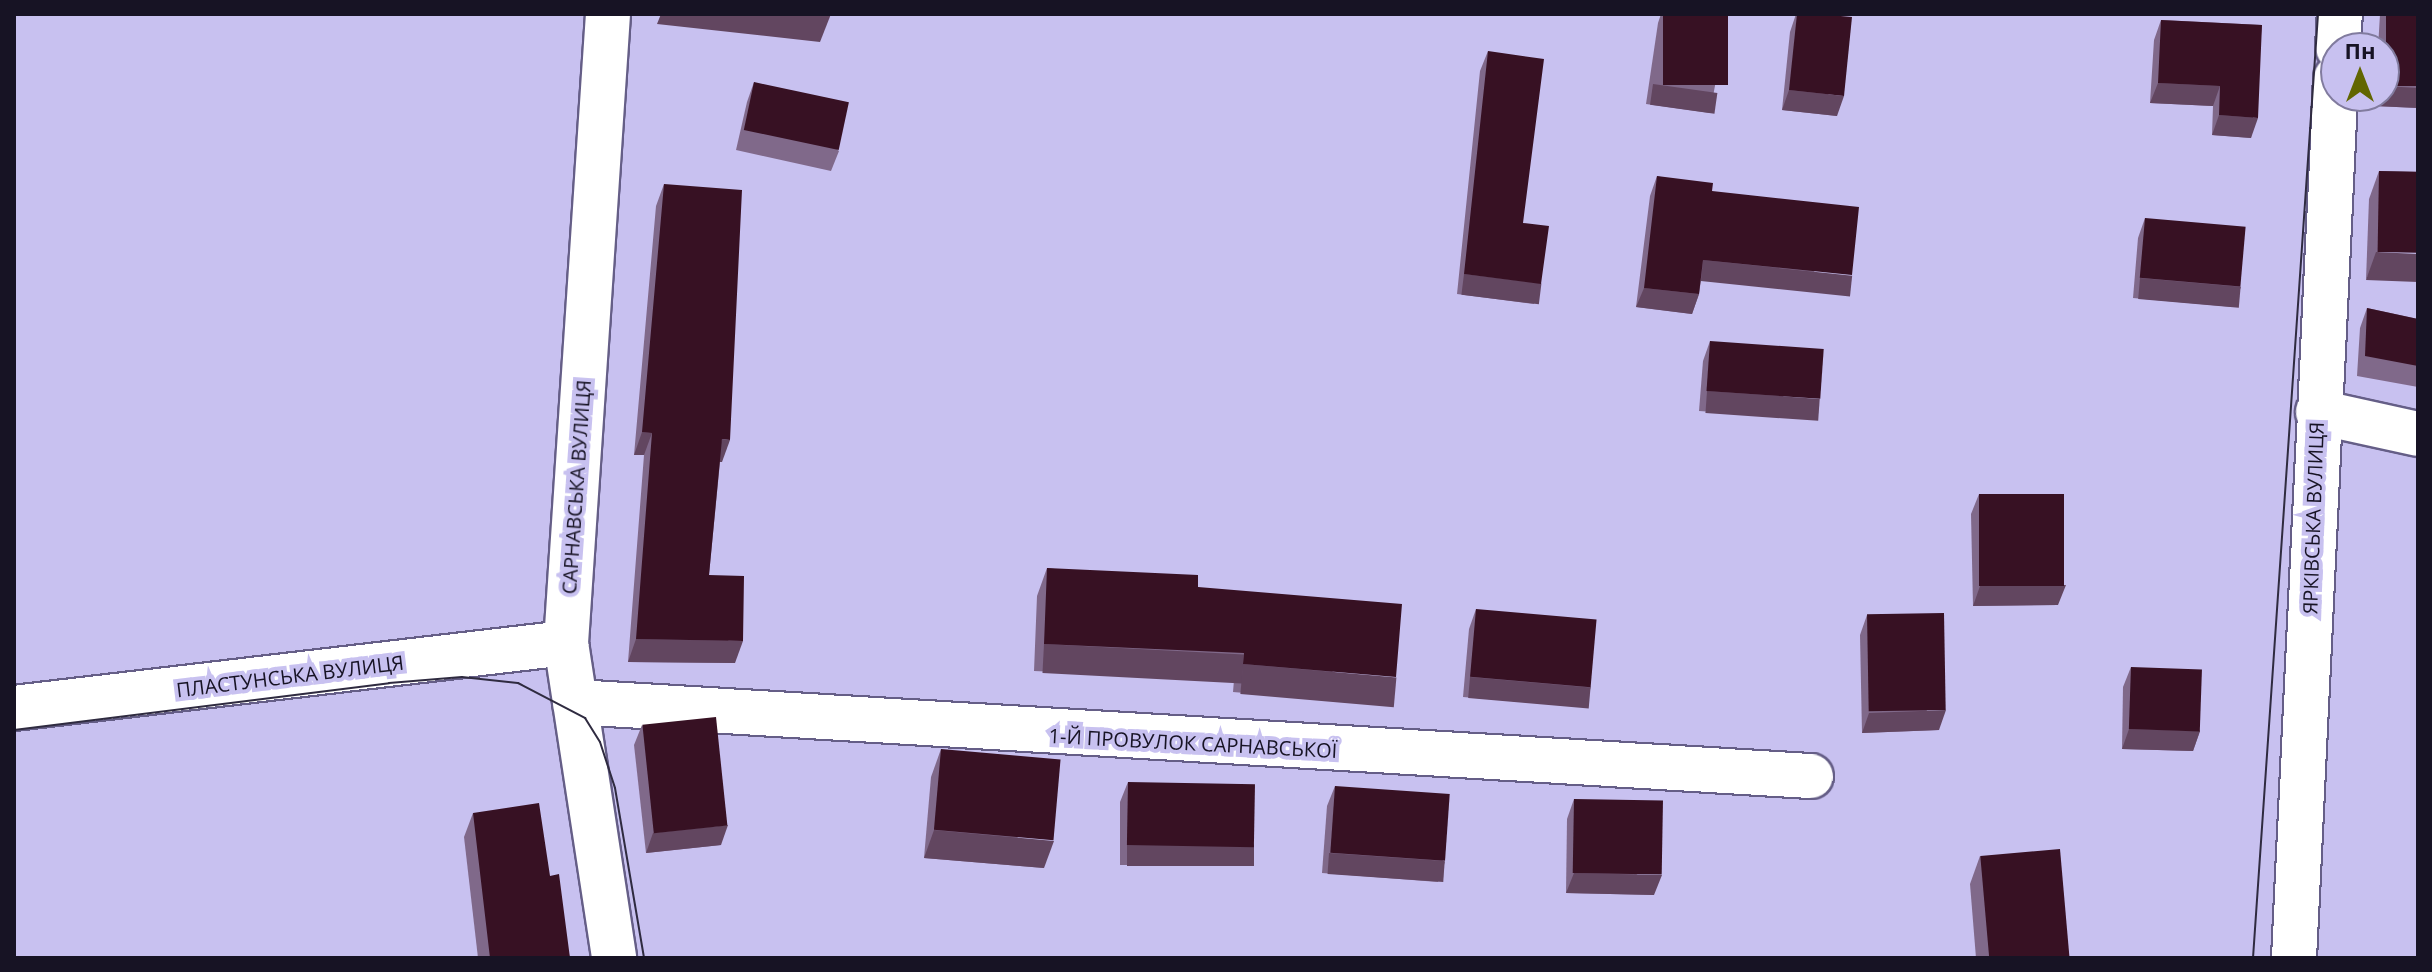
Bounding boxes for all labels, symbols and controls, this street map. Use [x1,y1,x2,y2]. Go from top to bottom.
north arrow [2320,32,2400,112]
text: Пн [2345,35,2375,65]
street label: САРНАВСЬКА ВУЛИЦЯ [557,379,595,595]
street label: ЯРКІВСЬКА ВУЛИЦЯ [2298,421,2328,615]
street label: ПЛАСТУНСЬКА ВУЛИЦЯ [175,650,405,702]
street label: 1-Й ПРОВУЛОК САРНАВСЬКОЇ [1048,723,1338,763]

